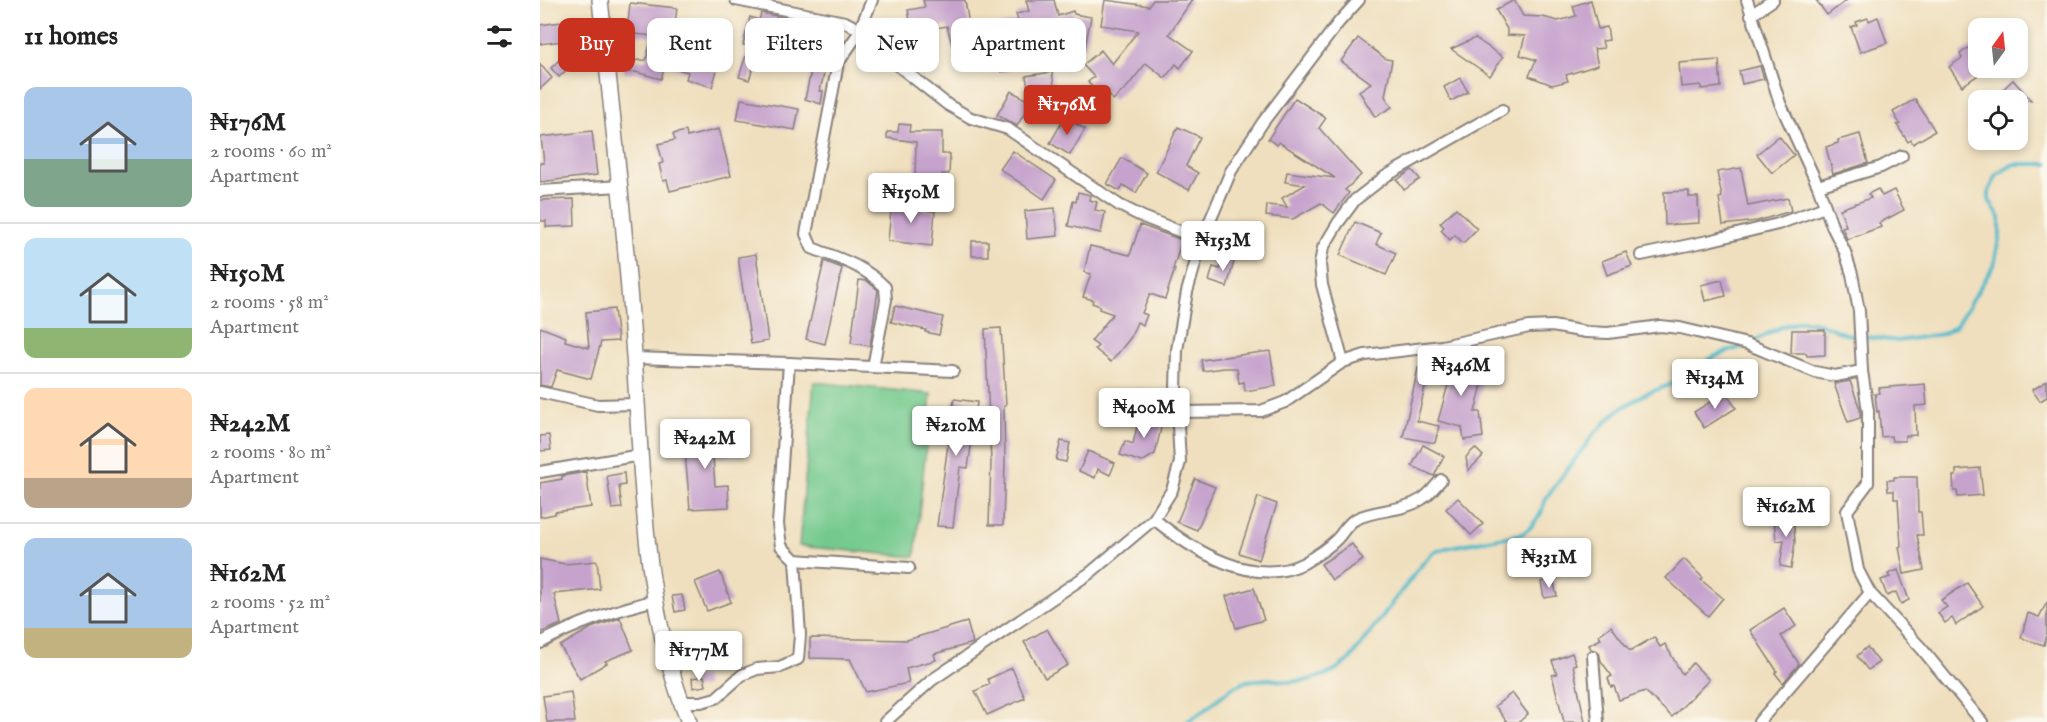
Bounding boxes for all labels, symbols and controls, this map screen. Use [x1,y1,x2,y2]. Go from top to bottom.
chip: Buy [558,18,635,72]
chip: Rent [647,18,733,72]
chip: Filters [745,18,844,72]
chip: New [856,18,939,72]
chip: Apartment [951,18,1086,72]
north arrow [1968,18,2028,78]
map controls [1968,18,2028,150]
text: 11 homes [24,20,118,53]
icon: filters [483,20,516,53]
pin: ₦176M [1025,85,1109,136]
button: locate [1968,90,2028,150]
text: ₦176M [1038,92,1096,117]
text: ₦176M [210,106,286,139]
icon: home [72,111,144,183]
text: 2 rooms · 60 m² [210,139,332,164]
text: Apartment [210,164,299,189]
pin: ₦150M [869,173,953,224]
text: ₦150M [882,180,940,205]
pin: ₦153M [1181,221,1265,272]
text: ₦153M [1195,228,1251,253]
text: ₦150M [210,257,285,290]
icon: home [72,262,144,334]
text: 2 rooms · 58 m² [210,290,329,315]
text: Apartment [210,315,299,340]
pin: ₦346M [1419,346,1503,397]
text: ₦346M [1432,353,1490,378]
pin: ₦134M [1673,359,1757,410]
text: ₦134M [1686,366,1744,391]
pin: ₦400M [1102,388,1186,439]
text: ₦400M [1113,395,1175,420]
pin: ₦210M [914,406,998,457]
text: ₦242M [210,407,290,440]
icon: home [72,412,144,484]
text: ₦210M [926,413,986,438]
pin: ₦242M [663,419,747,470]
text: ₦242M [674,426,736,451]
text: 2 rooms · 80 m² [210,440,331,465]
text: Apartment [210,465,299,490]
pin: ₦162M [1744,487,1828,538]
text: ₦162M [1757,494,1815,519]
pin: ₦331M [1507,538,1591,589]
text: ₦331M [1521,545,1577,570]
text: ₦162M [210,557,286,590]
icon: home [72,562,144,634]
text: 2 rooms · 52 m² [210,590,330,615]
text: Apartment [210,615,299,640]
pin: ₦177M [657,631,741,682]
text: ₦177M [669,638,729,663]

